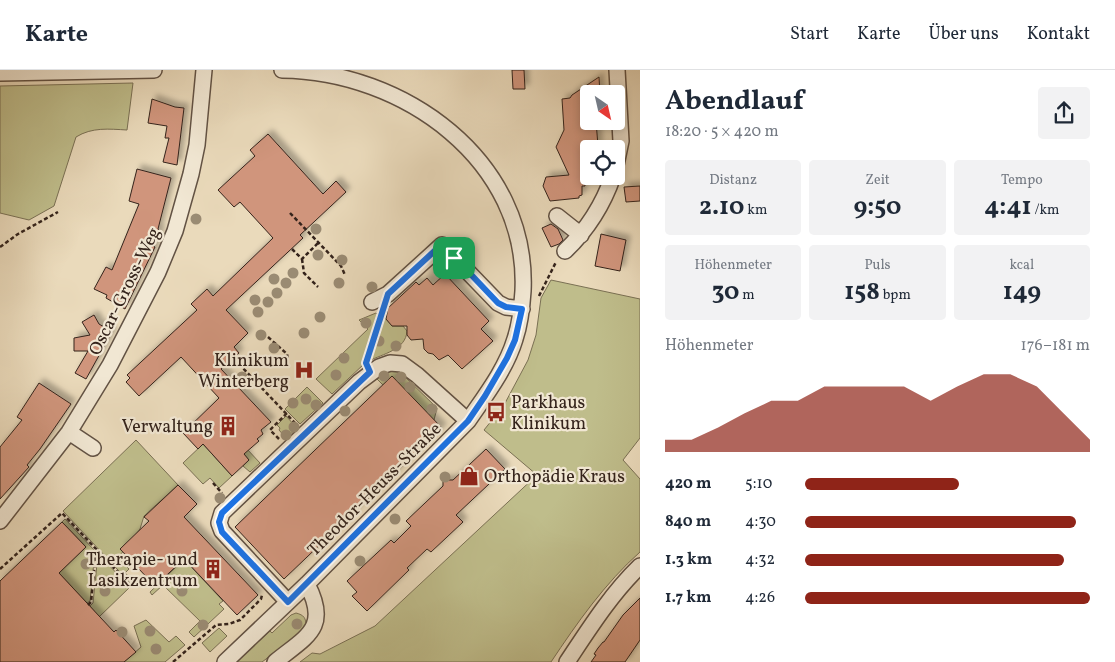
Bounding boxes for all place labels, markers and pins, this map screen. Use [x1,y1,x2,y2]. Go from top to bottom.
pin [433,237,475,279]
place label: Klinikum Winterberg [198,349,289,395]
hospital icon: Klinikum Winterberg [293,359,315,381]
place label: Parkhaus Klinikum [511,391,586,437]
bus stop icon: Parkhaus Klinikum [485,401,507,423]
place label: Verwaltung [122,415,213,440]
building icon: Verwaltung [217,415,239,437]
shop icon: Orthopädie Kraus [458,465,480,487]
place label: Orthopädie Kraus [484,465,625,490]
place label: Therapie- und Lasikzentrum [86,548,198,594]
building icon: Therapie- und Lasikzentrum [202,558,224,580]

